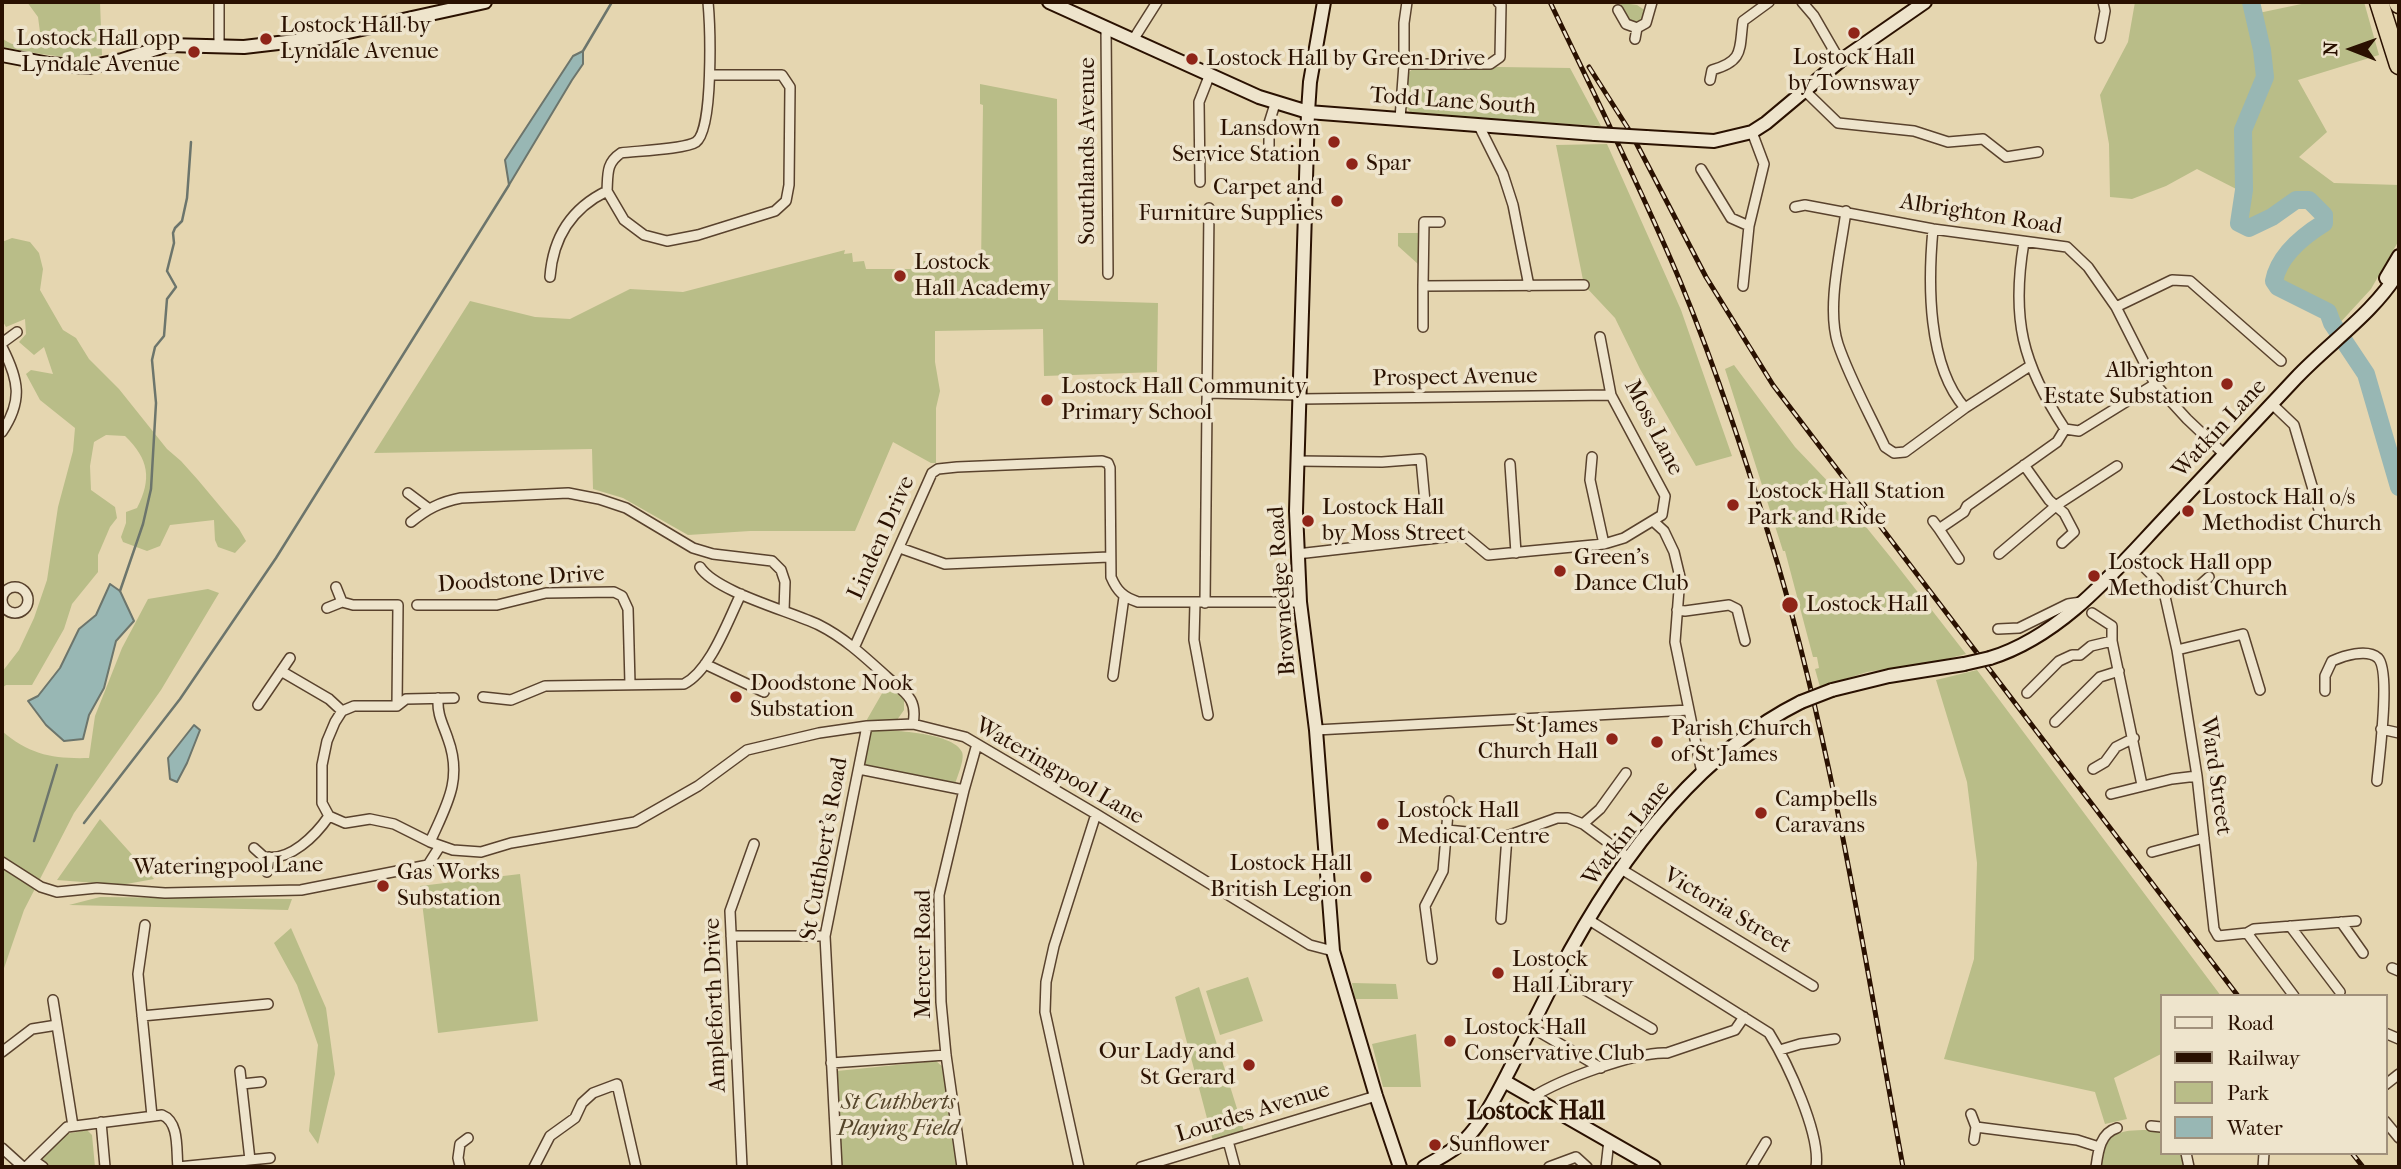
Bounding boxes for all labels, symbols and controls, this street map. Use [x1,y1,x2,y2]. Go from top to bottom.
place label: Lostock Hall by Lyndale Avenue [280,12,439,66]
north arrow [2317,14,2387,84]
place label: Lostock Hall opp Lyndale Avenue [16,25,180,79]
marker: Lostock Hall by Townsway [1846,25,1862,41]
marker: Lostock Hall by Lyndale Avenue [258,31,274,47]
text: N [2320,41,2342,56]
marker: Lostock Hall opp Lyndale Avenue [186,44,202,60]
place label: Lostock Hall by Townsway [1788,44,1920,98]
place label: Lostock Hall by Green Drive [1206,45,1485,73]
marker: Lostock Hall by Green Drive [1184,51,1200,67]
street label: Southlands Avenue [1074,57,1102,245]
street label: Todd Lane South [1369,82,1537,122]
place label: Lansdown Service Station [1172,115,1320,169]
marker: Lansdown Service Station [1326,134,1342,150]
place label: Spar [1366,150,1411,178]
marker: Spar [1344,156,1360,172]
place label: Carpet and Furniture Supplies [1138,174,1323,228]
street label: Albrighton Road [1898,189,2064,241]
marker: Carpet and Furniture Supplies [1329,193,1345,209]
place label: Lostock Hall Academy [914,249,1051,303]
marker: Lostock Hall Academy [892,268,908,284]
place label: Albrighton Estate Substation [2043,357,2213,411]
street label: Prospect Avenue [1372,363,1538,393]
place label: Lostock Hall Community Primary School [1061,373,1307,427]
street label: Watkin Lane [2167,374,2273,484]
street label: Moss Lane [1617,376,1689,480]
marker: Albrighton Estate Substation [2219,376,2235,392]
marker: Lostock Hall Community Primary School [1039,392,1055,408]
street label: Linden Drive [842,472,922,604]
place label: Lostock Hall Station Park and Ride [1747,478,1945,532]
place label: Lostock Hall o/s Methodist Church [2202,484,2382,538]
place label: Lostock Hall by Moss Street [1322,494,1466,548]
marker: Lostock Hall Station Park and Ride [1725,497,1741,513]
marker: Lostock Hall o/s Methodist Church [2180,503,2196,519]
street label: Brownedge Road [1263,505,1303,677]
marker: Lostock Hall by Moss Street [1300,513,1316,529]
place label: Green's Dance Club [1574,544,1689,598]
place label: Lostock Hall opp Methodist Church [2108,549,2288,603]
street label: Doodstone Drive [437,560,605,600]
marker: Green's Dance Club [1552,563,1568,579]
marker: Lostock Hall opp Methodist Church [2086,568,2102,584]
place label: Lostock Hall [1806,591,1928,619]
marker: Lostock Hall [1780,595,1800,615]
place label: Doodstone Nook Substation [750,670,913,724]
marker: Doodstone Nook Substation [728,689,744,705]
street label: Wateringpool Lane [970,712,1148,832]
place label: St James Church Hall [1478,712,1598,766]
place label: Parish Church of St James [1671,715,1812,769]
street label: Ward Street [2193,715,2237,837]
marker: St James Church Hall [1604,731,1620,747]
marker: Parish Church of St James [1649,734,1665,750]
street label: St Cuthbert's Road [795,755,855,943]
street label: Watkin Lane [1577,776,1677,892]
place label: Campbells Caravans [1775,786,1877,840]
place label: Lostock Hall Medical Centre [1397,797,1550,851]
marker: Campbells Caravans [1753,805,1769,821]
marker: Lostock Hall Medical Centre [1375,816,1391,832]
place label: Lostock Hall British Legion [1210,850,1352,904]
street label: Wateringpool Lane [133,852,323,882]
place label: Gas Works Substation [397,859,501,913]
street label: Victoria Street [1658,862,1796,960]
marker: Lostock Hall British Legion [1358,869,1374,885]
marker: Gas Works Substation [375,878,391,894]
street label: Mercer Road [910,889,938,1019]
street label: Ampleforth Drive [699,917,733,1093]
place label: Lostock Hall Library [1512,946,1633,1000]
marker: Lostock Hall Library [1490,965,1506,981]
legend [2160,994,2387,1155]
text: Road [2227,1011,2274,1035]
place label: Lostock Hall Conservative Club [1464,1014,1645,1068]
marker: Lostock Hall Conservative Club [1442,1033,1458,1049]
place label: Our Lady and St Gerard [1099,1038,1235,1092]
text: Railway [2227,1046,2300,1070]
marker: Our Lady and St Gerard [1241,1057,1257,1073]
street label: Lourdes Avenue [1173,1076,1333,1150]
text: Park [2227,1081,2269,1105]
park label: St Cuthberts Playing Field [837,1089,959,1143]
district label: Lostock Hall [1467,1097,1605,1129]
text: Water [2227,1116,2283,1140]
place label: Sunflower [1449,1131,1549,1159]
marker: Sunflower [1427,1137,1443,1153]

